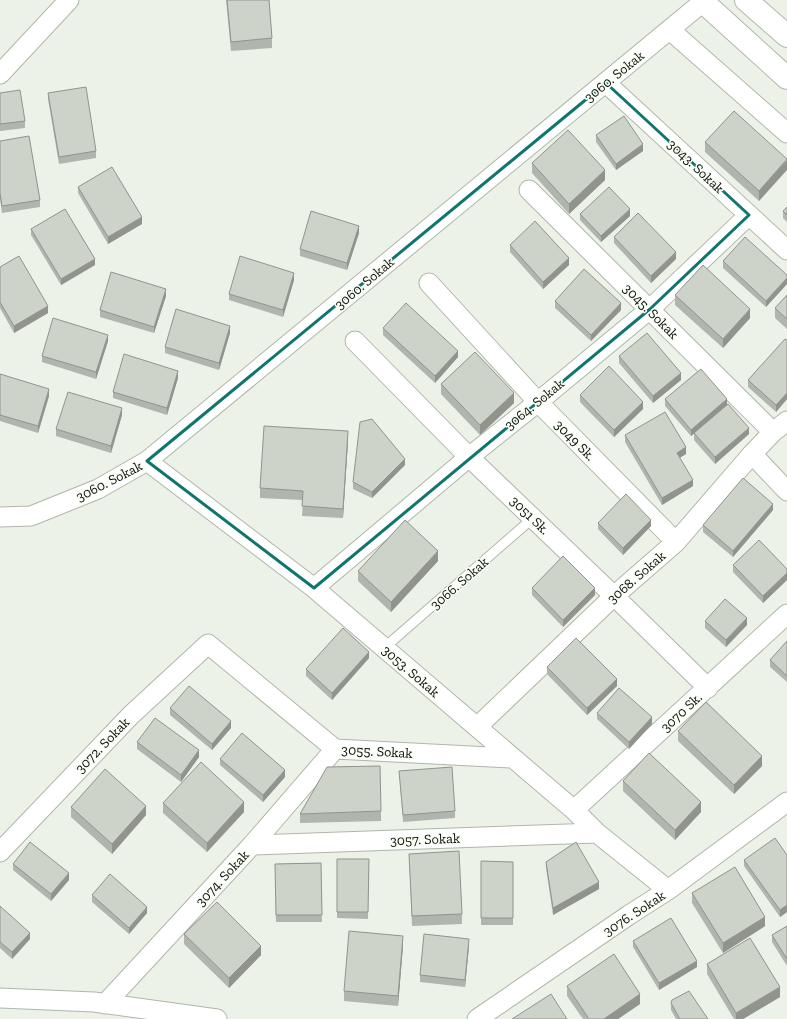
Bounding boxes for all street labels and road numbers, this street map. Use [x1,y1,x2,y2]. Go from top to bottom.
street label: 3060. Sokak [581,47,648,106]
street label: 3043. Sokak [664,136,728,197]
street label: 3060. Sokak [331,253,398,313]
street label: 3045. Sokak [619,280,683,343]
street label: 3064. Sokak [501,375,568,434]
street label: 3049 Sk. [551,416,599,464]
street label: 3060. Sokak [73,457,146,505]
street label: 3051 Sk. [506,492,553,538]
street label: 3068. Sokak [604,547,670,607]
street label: 3066. Sokak [427,553,492,613]
street label: 3053. Sokak [378,642,444,702]
street label: 3070 Sk. [657,689,706,736]
street label: 3072. Sokak [72,713,134,777]
street label: 3055. Sokak [341,741,414,762]
street label: 3057. Sokak [390,830,461,849]
street label: 3074. Sokak [192,846,253,910]
street label: 3076. Sokak [600,887,669,940]

